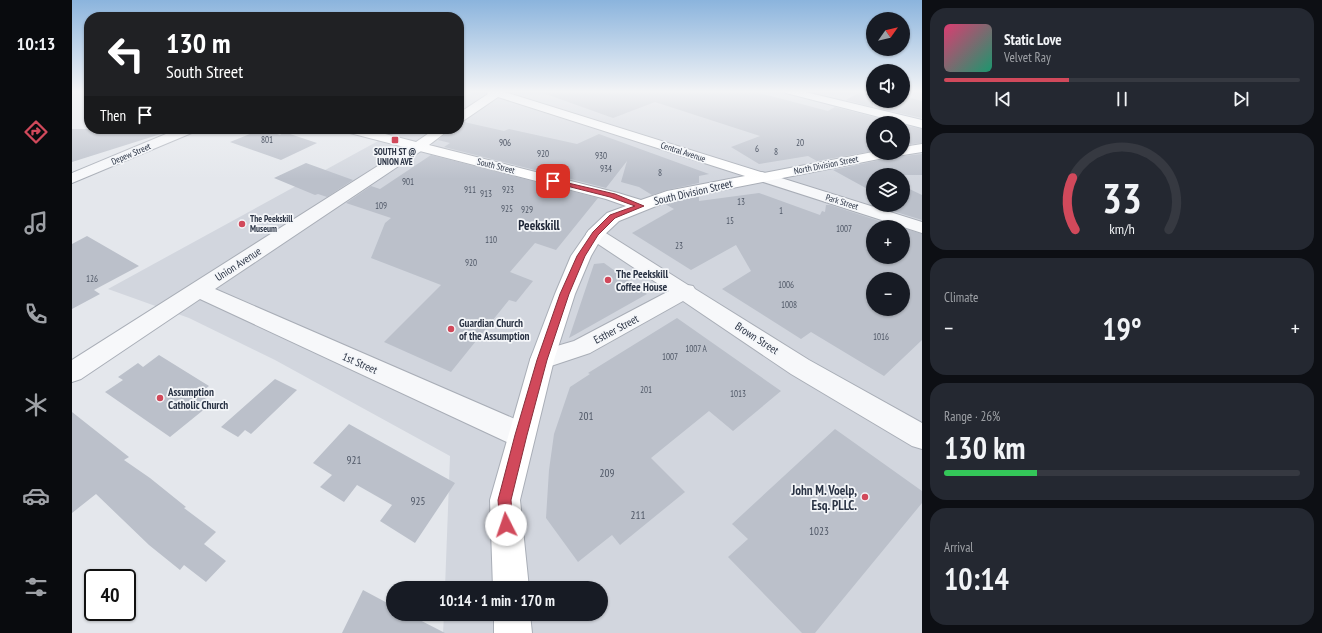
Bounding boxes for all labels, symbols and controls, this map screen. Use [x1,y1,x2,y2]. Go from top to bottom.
north arrow [866,12,910,56]
map controls [866,12,910,316]
text: 130 m [166,24,230,61]
icon: left [100,28,152,80]
text: Static Love [1004,30,1062,49]
text: 10:13 [17,32,55,55]
text: Velvet Ray [1004,49,1051,66]
text: South Street [166,60,243,83]
button: sound [866,64,910,108]
icon: previous [992,88,1014,110]
icon: pause [1111,88,1133,110]
icon: next [1230,88,1252,110]
icon: arrive [134,104,156,126]
text: Then [100,106,126,125]
button: search [866,116,910,160]
icon: directions [22,118,50,146]
house number: 801 [261,134,273,145]
marker: SOUTH ST @ UNION AVE [390,135,400,145]
house number: 906 [499,137,511,148]
house number: 20 [796,137,804,148]
street label: Central Avenue [659,139,707,164]
street label: Depew Street [109,140,153,167]
house number: 6 [755,143,759,154]
place label: SOUTH ST @ UNION AVE [374,146,416,167]
house number: 8 [774,146,778,157]
house number: 920 [537,148,549,159]
house number: 930 [595,150,607,161]
street label: North Division Street [793,153,859,176]
street label: South Street [476,156,517,176]
house number: 934 [600,163,612,174]
pin [536,164,570,198]
house number: 8 [658,167,662,178]
button: layers [866,168,910,212]
icon: arrive [542,170,564,192]
text: 33 [1102,170,1142,223]
house number: 901 [402,176,414,187]
street label: South Division Street [652,176,734,208]
house number: 911 [464,184,476,195]
house number: 923 [502,184,514,195]
house number: 913 [480,188,492,199]
street label: Park Street [824,191,860,212]
house number: 13 [737,196,745,207]
house number: 109 [375,200,387,211]
house number: 925 [501,203,513,214]
house number: 929 [521,204,533,215]
house number: 1 [779,205,783,216]
icon: music [22,209,50,237]
place label: The Peekskill Museum [250,213,294,234]
house number: 15 [726,215,734,226]
district label: Peekskill [518,217,561,234]
text: km/h [1109,218,1135,237]
marker: The Peekskill Museum [237,219,247,229]
button: + [866,220,910,264]
house number: 1007 [836,223,852,234]
house number: 110 [485,234,497,245]
house number: 23 [675,240,683,251]
street label: Union Avenue [212,244,264,284]
house number: 920 [465,257,477,268]
place label: The Peekskill Coffee House [616,267,669,294]
button: − [866,272,910,316]
house number: 126 [86,273,98,284]
marker: The Peekskill Coffee House [603,275,613,285]
house number: 1006 [778,279,794,290]
text: Climate [944,289,978,306]
house number: 1008 [781,299,797,310]
icon: phone [22,300,50,328]
text: 19° [1102,309,1142,348]
street label: Esther Street [591,311,641,347]
text: − [944,314,953,342]
text: + [1291,314,1300,342]
place label: Guardian Church of the Assumption [459,316,530,343]
street label: Brown Street [733,319,781,357]
marker: Guardian Church of the Assumption [446,324,456,334]
house number: 1016 [873,331,889,342]
house number: 1007 A [685,343,708,354]
street label: 1st Street [340,349,380,377]
house number: 1007 [662,351,678,362]
house number: 201 [640,384,652,395]
place label: Assumption Catholic Church [167,385,228,412]
house number: 1013 [730,388,746,399]
icon: climate [22,391,50,419]
marker: Assumption Catholic Church [155,393,165,403]
text: Range · 26% [944,408,1000,425]
house number: 201 [579,409,593,423]
text: 130 km [944,428,1025,467]
house number: 921 [347,453,361,467]
house number: 209 [600,466,614,480]
icon: car [22,482,50,510]
place label: John M. Voelp, Esq. PLLC. [790,482,857,514]
marker: John M. Voelp, Esq. PLLC. [860,492,870,502]
house number: 925 [411,494,425,508]
position arrow [485,504,527,546]
house number: 211 [631,508,645,522]
house number: 1023 [809,524,829,538]
text: Arrival [944,539,973,556]
text: 10:14 [944,559,1009,598]
speed limit sign: 40 [84,569,136,621]
icon: filters [22,573,50,601]
text: 10:14 · 1 min · 170 m [439,591,555,610]

